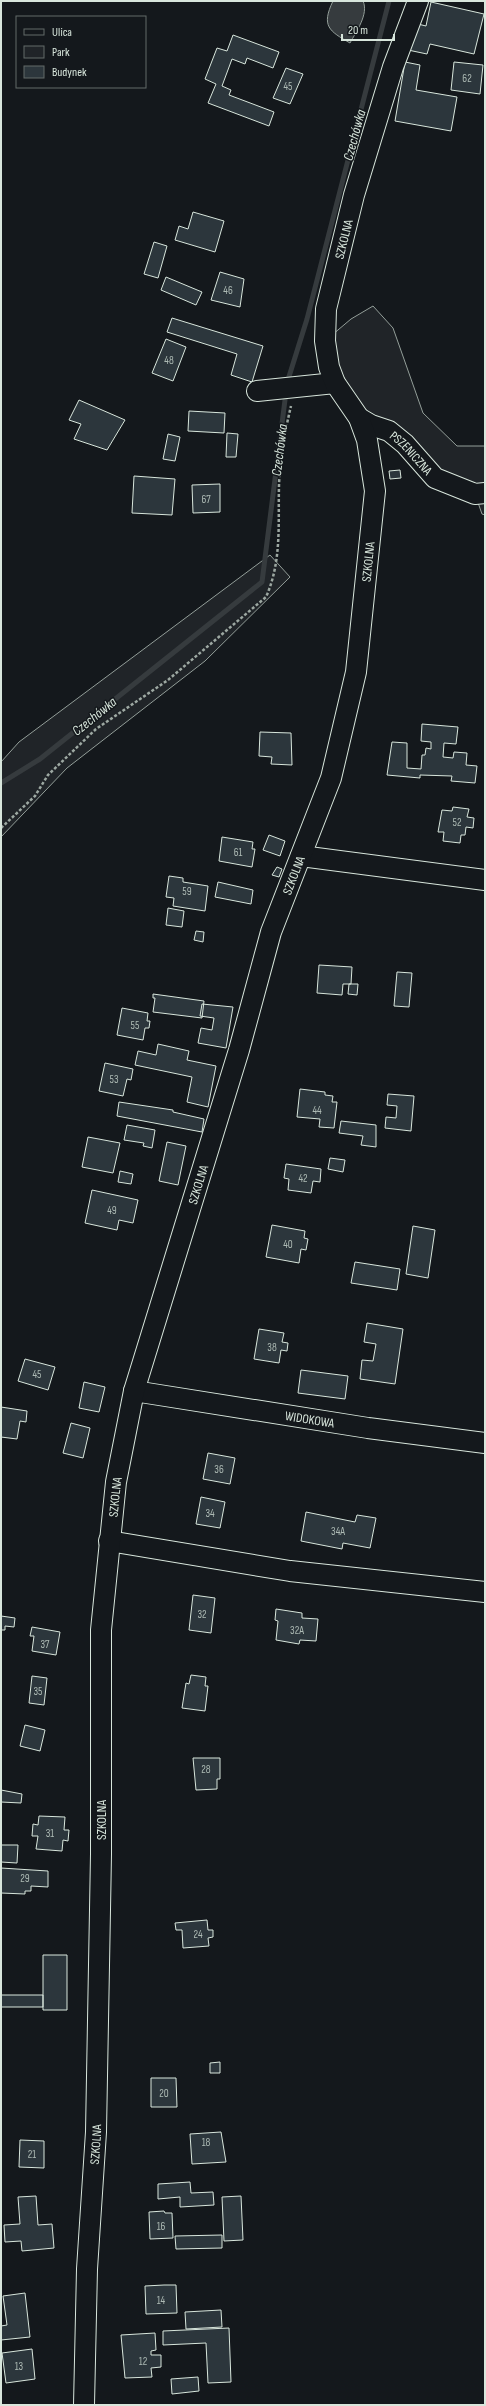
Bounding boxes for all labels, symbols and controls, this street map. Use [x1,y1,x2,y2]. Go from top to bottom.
legend [16,16,146,88]
scale bar [342,16,394,42]
text: 20 m [348,23,368,38]
text: Ulica [52,25,72,40]
text: Park [52,45,70,60]
text: Budynek [52,65,87,80]
house number: 62 [462,72,472,85]
house number: 45 [283,80,293,93]
water label: Czechówka [340,107,370,163]
street label: SZKOLNA [332,218,357,261]
house number: 46 [223,284,233,297]
house number: 48 [164,354,174,367]
water label: Czechówka [268,423,291,477]
street label: PSZENICZNA [386,428,436,479]
house number: 67 [201,493,211,506]
street label: SZKOLNA [359,541,379,583]
water label: Czechówka [69,693,120,739]
house number: 52 [453,816,462,829]
house number: 61 [234,846,242,859]
street label: SZKOLNA [279,853,309,897]
house number: 59 [182,885,192,898]
house number: 55 [131,1019,139,1032]
house number: 53 [109,1073,119,1086]
house number: 44 [312,1104,322,1117]
street label: SZKOLNA [185,1163,212,1206]
house number: 42 [298,1172,308,1185]
house number: 49 [107,1204,117,1217]
house number: 40 [283,1238,293,1251]
house number: 38 [267,1341,277,1354]
house number: 45 [32,1368,42,1381]
street label: WIDOKOWA [284,1408,336,1432]
house number: 36 [214,1463,224,1476]
street label: SZKOLNA [105,1475,126,1518]
house number: 34 [205,1507,215,1520]
house number: 34A [331,1525,345,1538]
house number: 32 [197,1608,207,1621]
house number: 32A [290,1624,304,1637]
house number: 37 [40,1638,50,1651]
house number: 35 [33,1685,43,1698]
house number: 28 [201,1763,211,1776]
street label: SZKOLNA [94,1800,110,1840]
house number: 31 [46,1827,54,1840]
house number: 29 [20,1872,30,1885]
house number: 24 [193,1928,203,1941]
house number: 20 [159,2087,169,2100]
street label: SZKOLNA [87,2124,105,2165]
house number: 18 [202,2136,211,2149]
house number: 21 [28,2148,36,2161]
house number: 16 [157,2220,166,2233]
house number: 14 [157,2294,166,2307]
house number: 12 [139,2355,148,2368]
house number: 13 [15,2360,24,2373]

